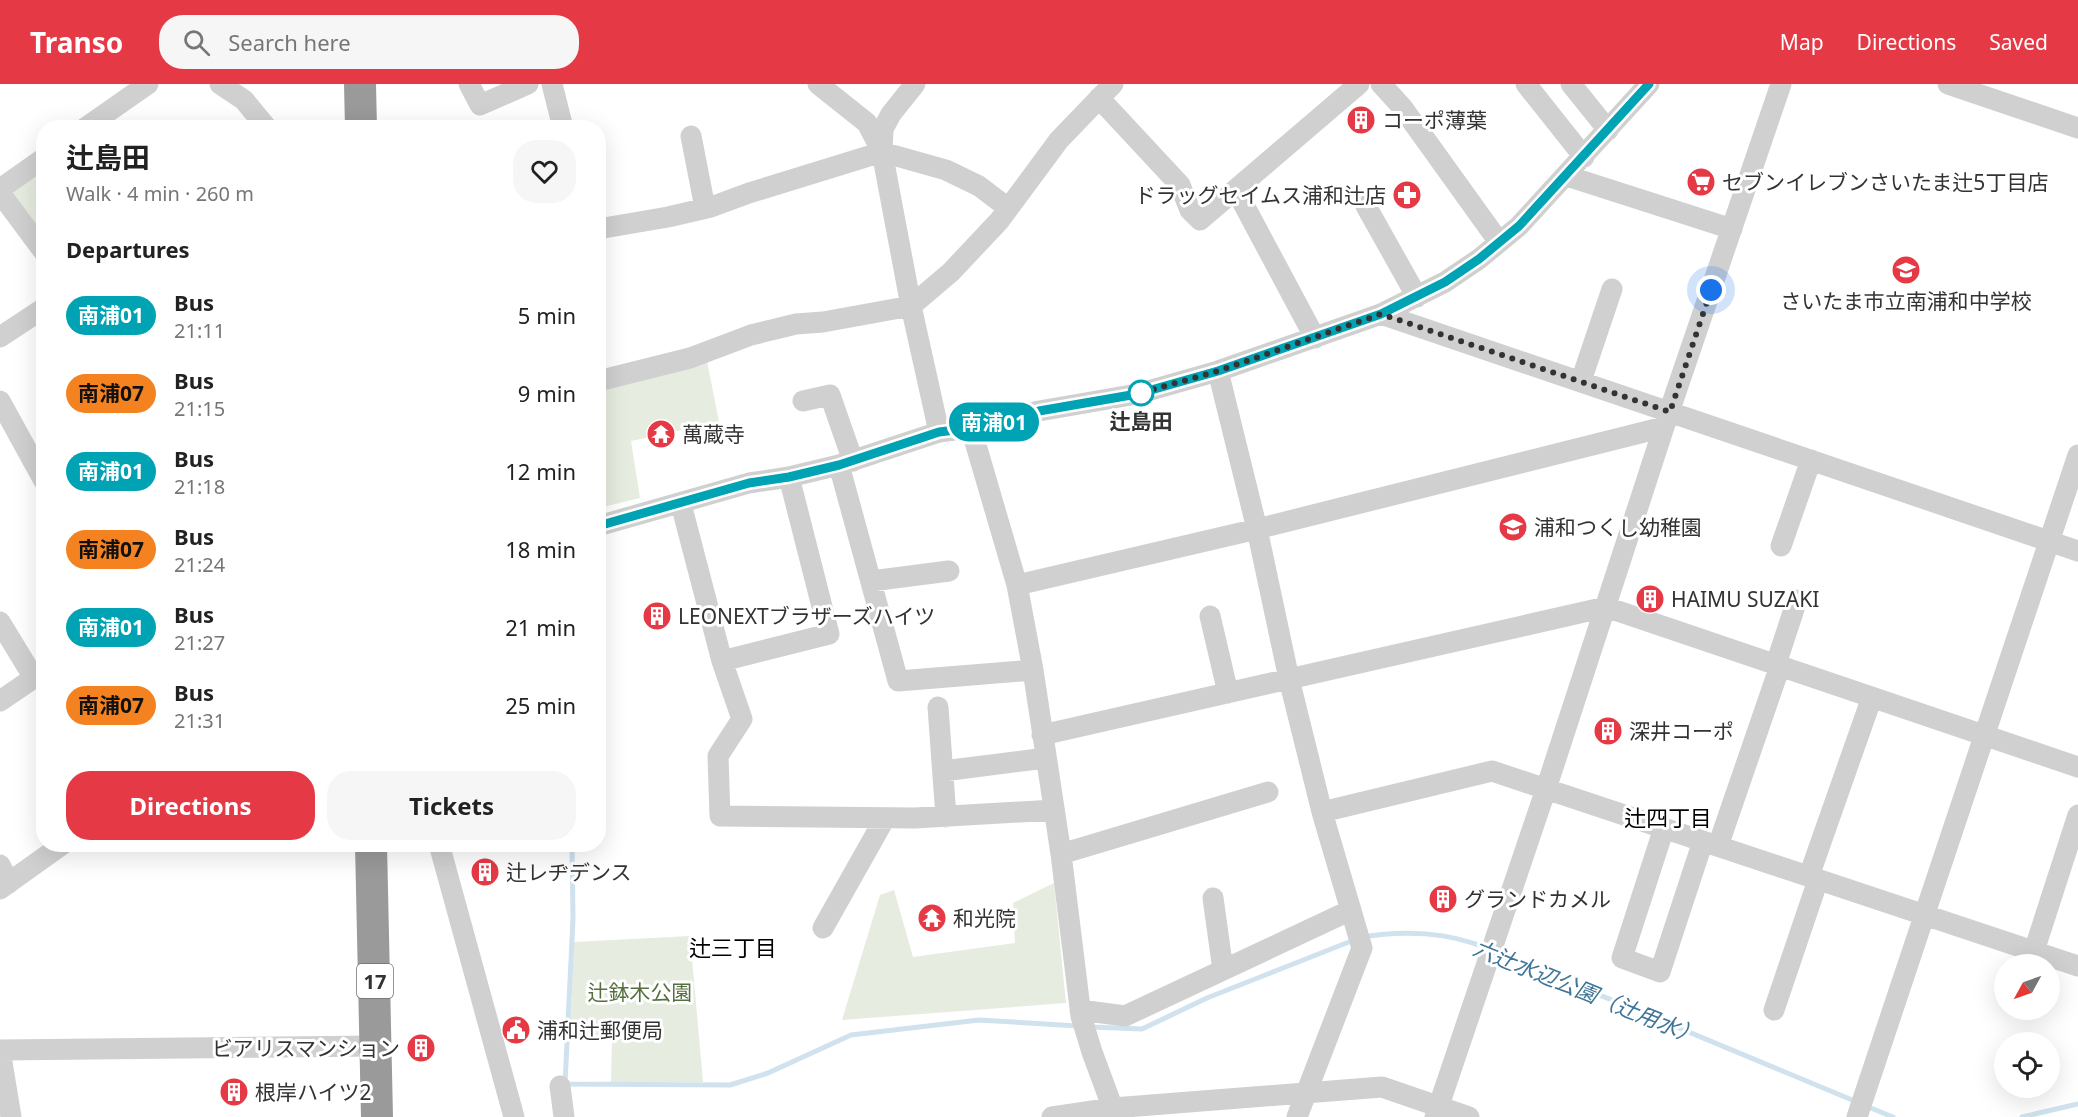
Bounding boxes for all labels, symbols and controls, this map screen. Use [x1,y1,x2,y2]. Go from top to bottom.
search box [159,15,579,69]
text: Transo [30,23,123,61]
icon: search [180,26,213,59]
text: Search here [228,27,351,57]
text: Map [1780,28,1824,56]
text: Directions [1857,28,1956,56]
text: Saved [1989,28,2048,56]
building icon: コーポ薄葉 [1345,104,1377,136]
place label: コーポ薄葉 [1382,106,1487,134]
text: 辻島田 [66,138,150,176]
button: heart [513,140,576,203]
supermarket icon: セブンイレブンさいたま辻5丁目店 [1685,166,1717,198]
place label: セブンイレブンさいたま辻5丁目店 [1722,168,2048,196]
pharmacy icon: ドラッグセイムス浦和辻店 [1391,179,1423,211]
text: Walk · 4 min · 260 m [66,180,254,207]
place label: ドラッグセイムス浦和辻店 [1134,181,1386,209]
text: Departures [66,234,190,264]
school or university icon: さいたま市立南浦和中学校 [1890,254,1922,286]
your location [1696,275,1726,305]
text: Bus [174,287,214,317]
place label: さいたま市立南浦和中学校 [1780,287,2032,315]
text: 5 min [518,300,576,330]
text: 南浦01 [78,301,144,329]
text: 21:11 [174,317,225,344]
text: Bus [174,365,214,395]
text: 9 min [518,378,576,408]
text: 南浦07 [78,379,144,407]
marker: 辻島田 [1128,380,1154,406]
text: 21:15 [174,395,225,422]
line badge: 南浦01 [952,402,1036,442]
place label: 辻島田 [1110,407,1173,435]
text: 南浦01 [961,408,1027,436]
temple icon: 萬蔵寺 [645,418,677,450]
place label: 萬蔵寺 [682,420,745,448]
text: Bus [174,443,214,473]
text: 12 min [505,456,576,486]
text: 南浦01 [78,457,144,485]
text: 21:18 [174,473,225,500]
school or university icon: 浦和つくし幼稚園 [1497,511,1529,543]
place label: 浦和つくし幼稚園 [1534,513,1702,541]
text: Bus [174,521,214,551]
text: 18 min [505,534,576,564]
text: 南浦07 [78,535,144,563]
text: 21:24 [174,551,225,578]
building icon: HAIMU SUZAKI [1634,583,1666,615]
place label: HAIMU SUZAKI [1671,585,1819,613]
text: Bus [174,599,214,629]
building icon: LEONEXTブラザーズハイツ [641,600,673,632]
place label: LEONEXTブラザーズハイツ [678,602,935,630]
text: 21 min [505,612,576,642]
text: 南浦01 [78,613,144,641]
text: 21:27 [174,629,225,656]
text: Bus [174,677,214,707]
text: 25 min [505,690,576,720]
text: 南浦07 [78,691,144,719]
text: 21:31 [174,707,225,734]
building icon: 深井コーポ [1592,715,1624,747]
place label: 深井コーポ [1629,717,1734,745]
button: Directions [66,771,315,840]
button: Tickets [327,771,576,840]
district label: 辻四丁目 [1624,802,1712,832]
building icon: 辻レヂデンス [469,856,501,888]
place label: 辻レヂデンス [506,858,632,886]
building icon: グランドカメル [1427,883,1459,915]
place label: グランドカメル [1464,885,1611,913]
temple icon: 和光院 [916,902,948,934]
place label: 和光院 [953,904,1016,932]
district label: 辻三丁目 [689,932,777,962]
water label: 六辻水辺公園（辻用水） [1469,932,1705,1050]
north arrow [1994,954,2060,1020]
map controls [1994,954,2060,1098]
road number: 17 [357,964,393,998]
park label: 辻鉢木公園 [588,978,693,1006]
public building icon: 浦和辻郵便局 [500,1014,532,1046]
place label: 浦和辻郵便局 [537,1016,663,1044]
building icon: ビアリスマンション [405,1032,437,1064]
button: locate [1994,1032,2060,1098]
place label: ビアリスマンション [212,1034,400,1062]
building icon: 根岸ハイツ2 [218,1076,250,1108]
place label: 根岸ハイツ2 [255,1078,372,1106]

